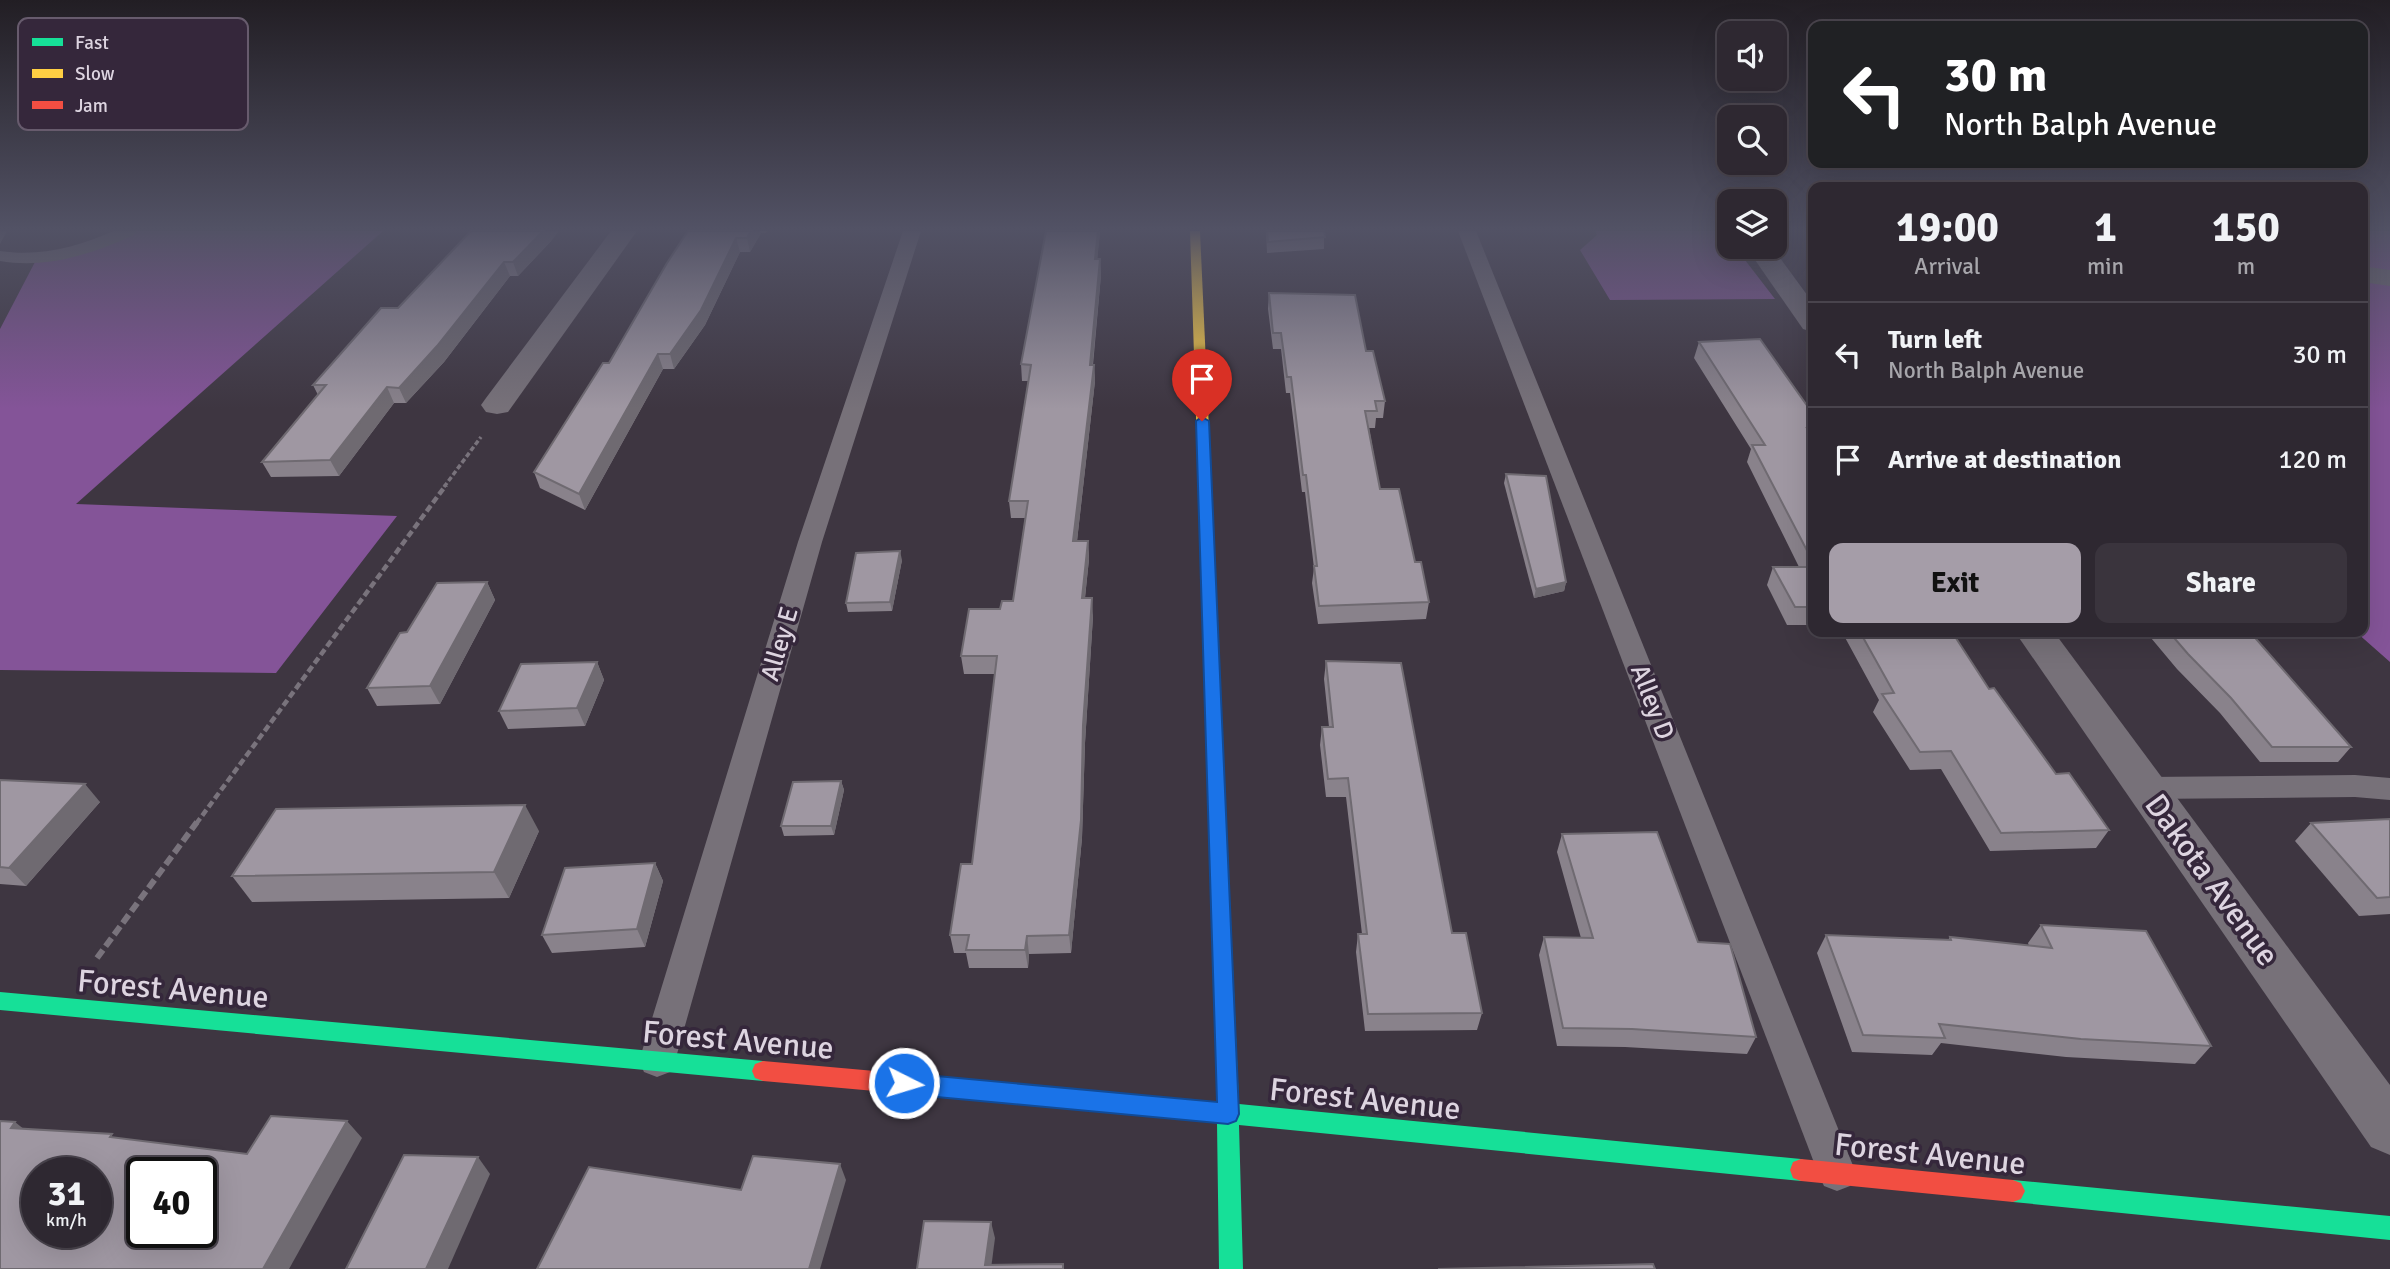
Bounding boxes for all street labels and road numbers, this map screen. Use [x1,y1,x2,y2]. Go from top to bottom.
street label: Alley E [754,603,806,685]
street label: Alley D [1623,660,1681,744]
street label: Dakota Avenue [2137,786,2287,974]
street label: Forest Avenue [76,961,270,1017]
street label: Forest Avenue [641,1012,835,1068]
street label: Forest Avenue [1268,1070,1462,1128]
street label: Forest Avenue [1833,1125,2027,1183]

